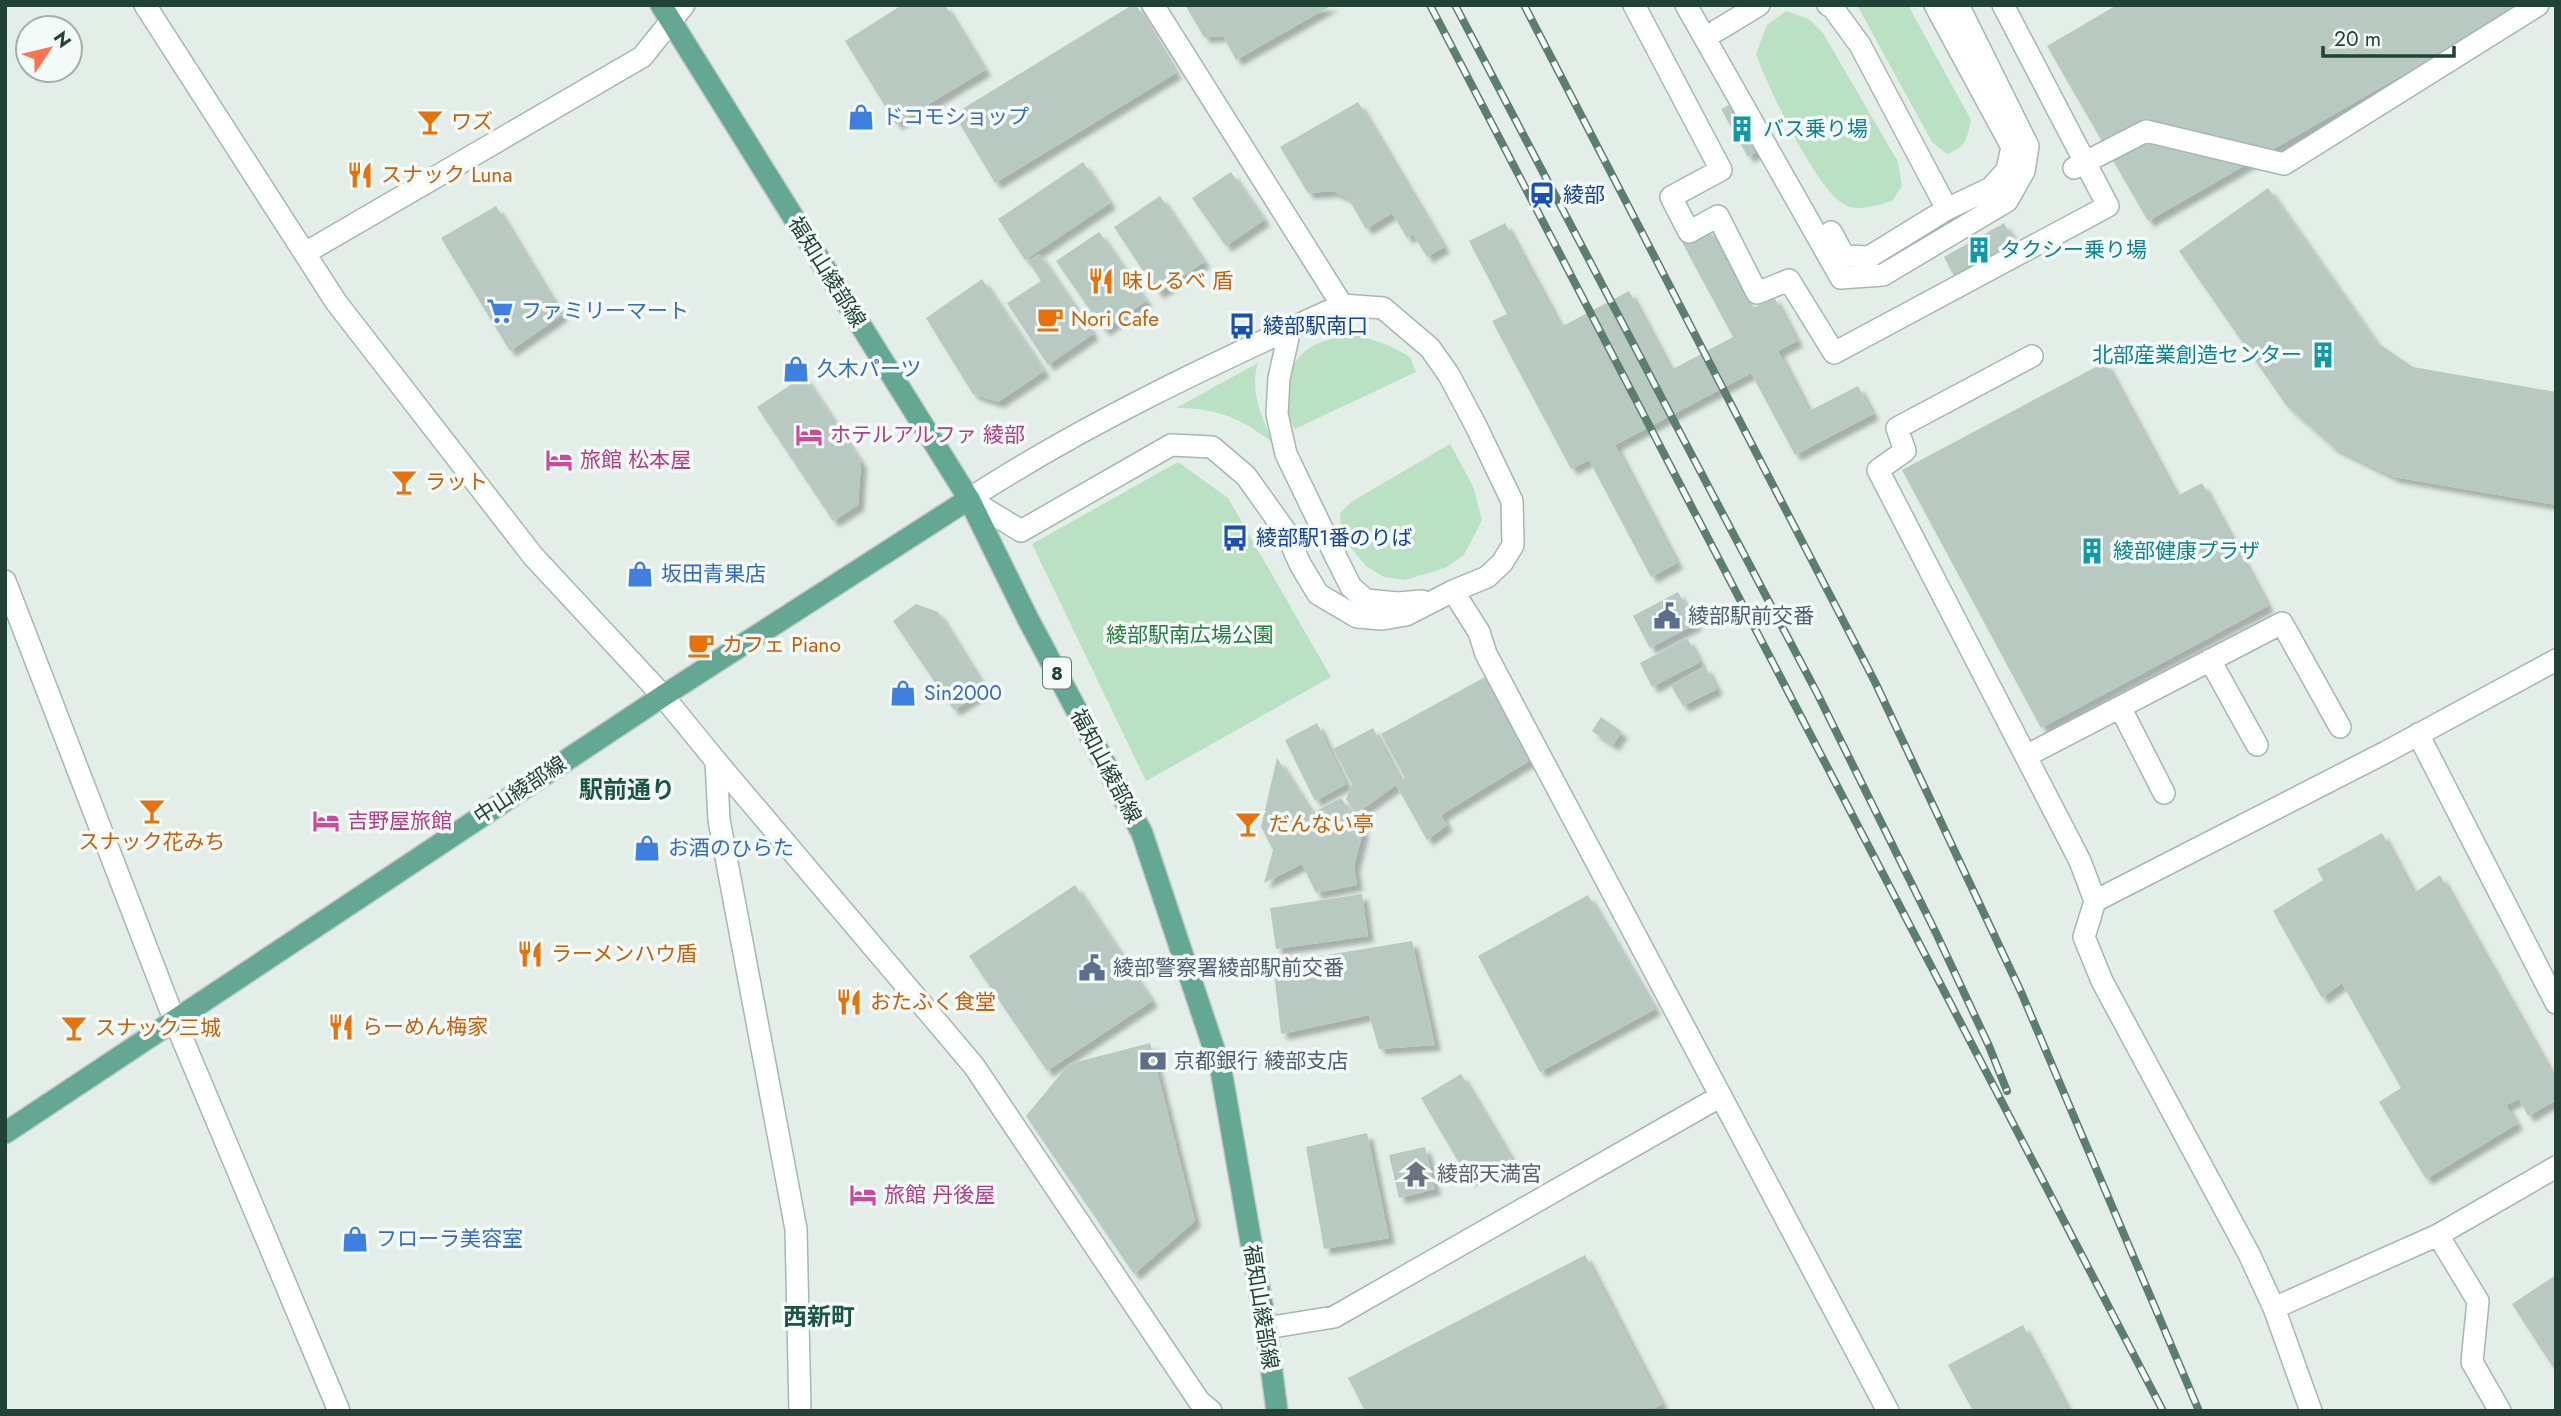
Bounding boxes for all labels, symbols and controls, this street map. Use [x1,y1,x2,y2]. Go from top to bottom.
north arrow [14,14,84,84]
scale bar [2323,14,2454,58]
text: 20 m [2334,24,2381,54]
text: N [47,26,78,53]
shop icon: ドコモショップ [846,102,876,132]
place label: ドコモショップ [882,102,1029,132]
bar icon: ワズ [415,107,445,137]
place label: ワズ [451,107,493,137]
building icon: バス乗り場 [1727,114,1757,144]
place label: バス乗り場 [1763,114,1868,144]
restaurant icon: スナック Luna [345,160,375,190]
place label: スナック Luna [381,160,512,190]
station icon: 綾部 [1527,180,1557,210]
place label: 綾部 [1563,180,1605,210]
street label: 福知山綾部線 [781,211,873,333]
building icon: タクシー乗り場 [1964,235,1994,265]
place label: タクシー乗り場 [2000,235,2147,265]
restaurant icon: 味しるべ 盾 [1086,266,1116,296]
place label: 味しるべ 盾 [1122,266,1233,296]
supermarket icon: ファミリーマート [485,296,515,326]
place label: ファミリーマート [521,296,689,326]
cafe icon: Nori Cafe [1035,304,1065,334]
place label: Nori Cafe [1071,304,1159,334]
bus stop icon: 綾部駅南口 [1227,311,1257,341]
place label: 綾部駅南口 [1263,311,1368,341]
place label: 北部産業創造センター [2092,340,2302,370]
building icon: 北部産業創造センター [2308,340,2338,370]
shop icon: 久木パーツ [781,354,811,384]
place label: 久木パーツ [817,354,922,384]
hotel icon: ホテルアルファ 綾部 [794,420,824,450]
place label: ホテルアルファ 綾部 [830,420,1025,450]
hotel icon: 旅館 松本屋 [544,445,574,475]
place label: 旅館 松本屋 [580,445,691,475]
bar icon: ラット [389,467,419,497]
place label: ラット [425,467,488,497]
bus stop icon: 綾部駅1番のりば [1220,523,1250,553]
place label: 綾部駅1番のりば [1256,523,1412,553]
building icon: 綾部健康プラザ [2077,536,2107,566]
place label: 綾部健康プラザ [2113,536,2260,566]
shop icon: 坂田青果店 [625,559,655,589]
place label: 坂田青果店 [661,559,766,589]
public building icon: 綾部駅前交番 [1652,601,1682,631]
place label: 綾部駅前交番 [1688,601,1814,631]
park label: 綾部駅南広場公園 [1106,620,1274,650]
cafe icon: カフェ Piano [686,630,716,660]
place label: カフェ Piano [722,630,841,660]
road number: 8 [1043,658,1071,688]
shop icon: Sin2000 [888,678,918,708]
place label: Sin2000 [924,678,1002,708]
street label: 福知山綾部線 [1063,703,1149,829]
street label: 中山綾部線 [468,749,572,831]
district label: 駅前通り [579,772,675,807]
bar icon: スナック花みち [137,796,167,826]
hotel icon: 吉野屋旅館 [311,806,341,836]
place label: 吉野屋旅館 [347,806,452,836]
bar icon: だんない亭 [1233,809,1263,839]
place label: だんない亭 [1269,809,1374,839]
place label: スナック花みち [79,827,226,857]
shop icon: お酒のひらた [632,833,662,863]
place label: お酒のひらた [668,833,794,863]
restaurant icon: ラーメンハウ盾 [515,939,545,969]
place label: ラーメンハウ盾 [551,939,697,969]
public building icon: 綾部警察署綾部駅前交番 [1077,953,1107,983]
place label: 綾部警察署綾部駅前交番 [1113,953,1344,983]
restaurant icon: おたふく食堂 [834,987,864,1017]
place label: おたふく食堂 [870,987,996,1017]
restaurant icon: らーめん梅家 [326,1012,356,1042]
place label: らーめん梅家 [362,1012,488,1042]
bar icon: スナック三城 [59,1013,89,1043]
place label: スナック三城 [95,1013,221,1043]
bank icon: 京都銀行 綾部支店 [1138,1046,1168,1076]
place label: 京都銀行 綾部支店 [1174,1046,1348,1076]
temple icon: 綾部天満宮 [1401,1159,1431,1189]
place label: 綾部天満宮 [1437,1159,1542,1189]
hotel icon: 旅館 丹後屋 [848,1180,878,1210]
place label: 旅館 丹後屋 [884,1180,995,1210]
shop icon: フローラ美容室 [340,1224,370,1254]
place label: フローラ美容室 [376,1224,523,1254]
street label: 福知山綾部線 [1236,1242,1286,1372]
district label: 西新町 [783,1299,855,1334]

